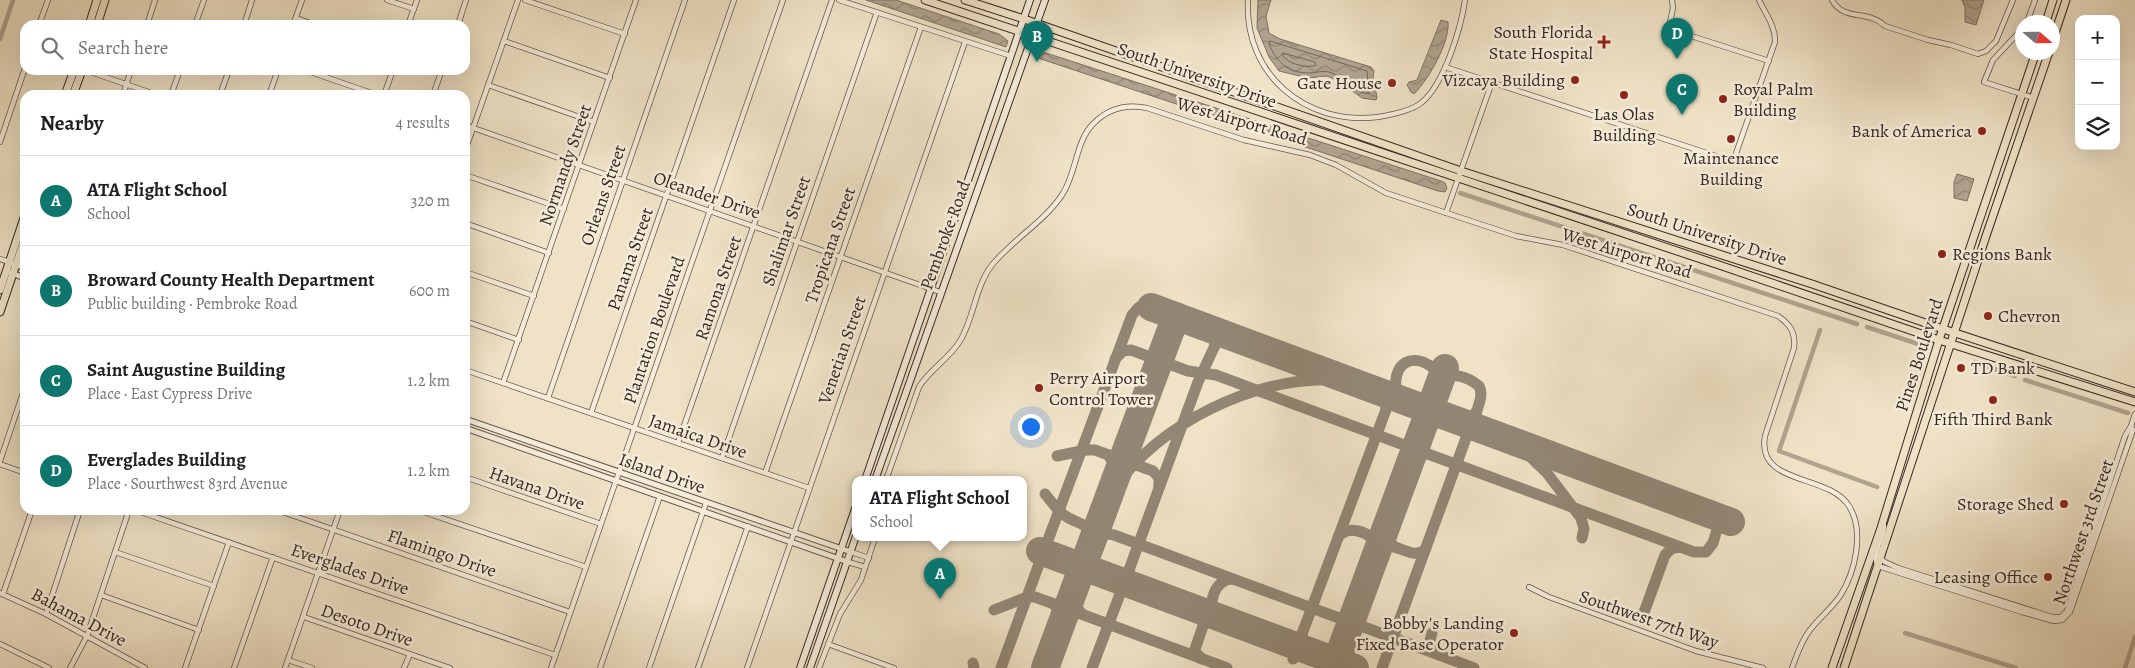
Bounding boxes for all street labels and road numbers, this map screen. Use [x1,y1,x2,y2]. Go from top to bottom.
street label: South University Drive [1114,37,1280,113]
street label: West Airport Road [1173,91,1310,151]
street label: Normandy Street [533,101,597,229]
street label: Orleans Street [575,141,631,249]
street label: Oleander Drive [650,165,764,225]
street label: Shalimar Street [756,173,816,289]
street label: Pembroke Road [914,177,976,293]
street label: Tropicana Street [799,184,861,306]
street label: South University Drive [1624,197,1790,271]
street label: Panama Street [601,204,659,314]
street label: West Airport Road [1558,222,1695,284]
street label: Ramona Street [689,232,747,343]
street label: Plantation Boulevard [618,253,691,407]
street label: Venetian Street [812,293,872,408]
street label: Pines Boulevard [1889,295,1949,415]
street label: Jamaica Drive [646,408,750,464]
street label: Island Drive [616,447,708,499]
street label: Northwest 3rd Street [2047,456,2119,608]
street label: Havana Drive [486,460,588,516]
street label: Flamingo Drive [384,523,500,583]
street label: Everglades Drive [288,538,412,600]
street label: Bahama Drive [27,582,131,652]
street label: Southwest 77th Way [1576,584,1723,654]
street label: Desoto Drive [318,598,416,652]

